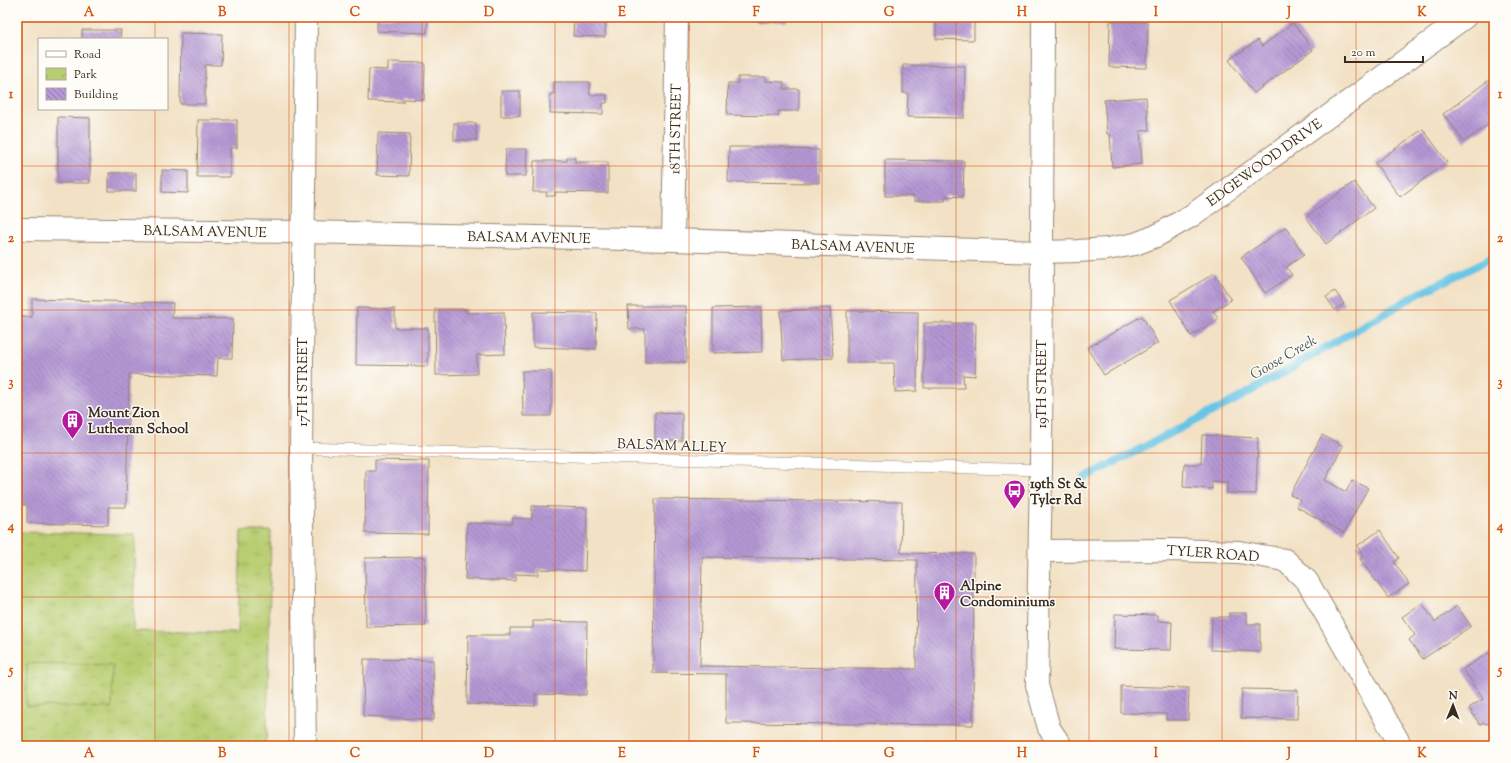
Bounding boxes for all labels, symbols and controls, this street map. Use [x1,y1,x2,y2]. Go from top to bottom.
text: A [84,4,95,22]
text: B [218,4,227,22]
text: C [350,4,360,22]
text: D [484,4,494,22]
text: E [618,4,626,22]
text: F [752,4,760,22]
text: G [884,4,895,22]
text: H [1017,4,1028,22]
text: I [1154,4,1159,22]
text: J [1286,4,1291,22]
text: K [1417,4,1427,22]
legend [38,38,168,110]
scale bar [1345,38,1423,64]
text: 20 m [1351,44,1376,62]
text: Road [74,46,101,64]
text: Park [74,66,97,84]
street label: 18TH STREET [666,83,688,175]
text: 1 [9,86,14,104]
text: Building [74,86,118,104]
text: 1 [1498,86,1503,104]
street label: EDGEWOOD DRIVE [1203,115,1327,212]
street label: BALSAM AVENUE [143,222,267,244]
street label: BALSAM AVENUE [467,228,591,250]
text: 2 [8,230,15,248]
text: 2 [1497,230,1504,248]
street label: BALSAM AVENUE [791,236,916,260]
water label: Goose Creek [1247,331,1321,386]
street label: 17TH STREET [294,337,314,427]
street label: 19TH STREET [1033,339,1053,429]
text: 3 [8,374,14,392]
text: 3 [1497,374,1503,392]
place label: Mount Zion Lutheran School [88,404,189,440]
building icon: Mount Zion Lutheran School [59,407,85,440]
street label: BALSAM ALLEY [617,435,727,459]
place label: 19th St & Tyler Rd [1030,475,1087,511]
bus stop icon: 19th St & Tyler Rd [1002,478,1028,511]
text: 4 [7,518,15,536]
text: 4 [1496,518,1504,536]
street label: TYLER ROAD [1166,542,1260,568]
place label: Alpine Condominiums [960,577,1055,613]
building icon: Alpine Condominiums [932,580,958,613]
text: 5 [8,662,14,680]
text: 5 [1497,662,1503,680]
north arrow [1433,685,1473,725]
text: N [1448,688,1458,704]
text: A [84,745,95,763]
text: B [218,745,227,763]
text: C [350,745,360,763]
text: D [484,745,494,763]
text: E [618,745,626,763]
text: F [752,745,760,763]
text: G [884,745,895,763]
text: H [1017,745,1028,763]
text: I [1154,745,1159,763]
text: J [1286,745,1291,763]
text: K [1417,745,1427,763]

